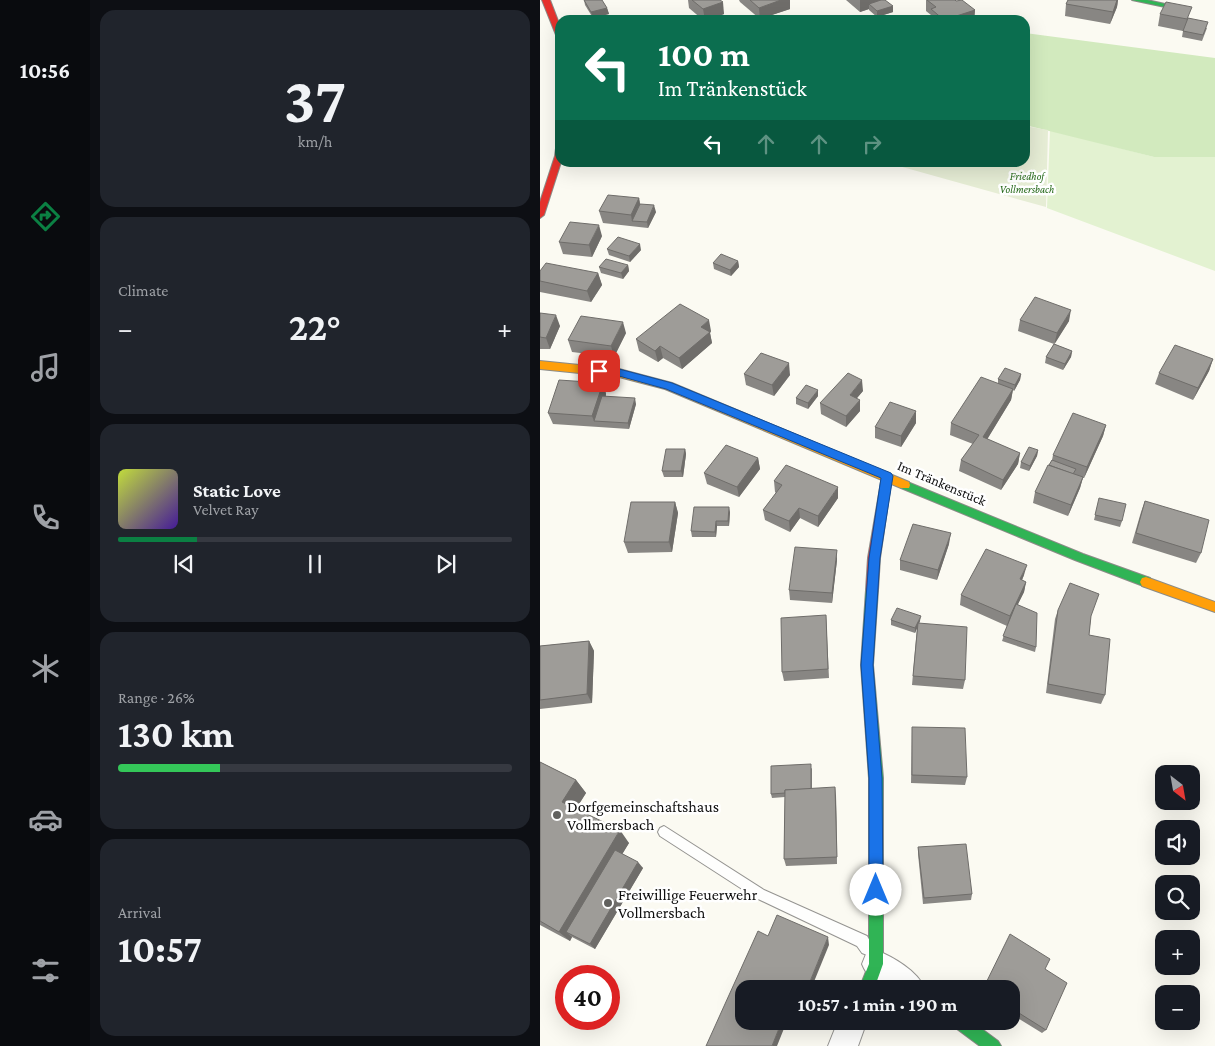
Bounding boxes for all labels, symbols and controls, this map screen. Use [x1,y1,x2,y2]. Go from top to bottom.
icon: left [575,35,640,100]
text: 100 m [658,35,750,74]
text: 10:56 [20,58,70,83]
text: 37 [284,64,346,136]
text: Im Tränkenstück [658,76,807,101]
icon: left [699,130,727,158]
icon: ahead [752,130,780,158]
icon: ahead [805,130,833,158]
icon: right [858,130,886,158]
text: km/h [298,133,332,150]
park label: Friedhof Vollmersbach [1000,170,1054,195]
icon: directions [28,199,63,234]
text: Climate [118,282,168,299]
text: 22° [289,306,341,348]
text: − [118,313,133,344]
text: + [497,313,512,344]
icon: music [28,350,63,385]
pin [578,350,620,392]
icon: arrive [585,357,613,385]
street label: Im Tränkenstück [895,457,989,509]
text: Static Love [193,480,281,501]
icon: phone [28,500,63,535]
text: Velvet Ray [193,501,259,518]
icon: previous [170,550,198,578]
icon: pause [301,550,329,578]
icon: next [432,550,460,578]
icon: climate [28,651,63,686]
text: Range · 26% [118,689,194,706]
text: 130 km [118,713,234,755]
north arrow [1155,765,1200,810]
map controls [1155,765,1200,1030]
place label: Dorfgemeinschaftshaus Vollmersbach [567,798,719,833]
icon: car [28,802,63,837]
marker: Dorfgemeinschaftshaus Vollmersbach [551,809,563,821]
button: sound [1155,820,1200,865]
position arrow [849,863,901,915]
button: search [1155,875,1200,920]
place label: Freiwillige Feuerwehr Vollmersbach [618,886,758,921]
marker: Freiwillige Feuerwehr Vollmersbach [602,897,614,909]
text: Arrival [118,904,162,921]
text: 10:57 [118,928,202,970]
button: + [1155,930,1200,975]
icon: filters [28,953,63,988]
speed limit sign: 40 [555,965,620,1030]
button: − [1155,985,1200,1030]
text: 10:57 · 1 min · 190 m [798,994,957,1015]

